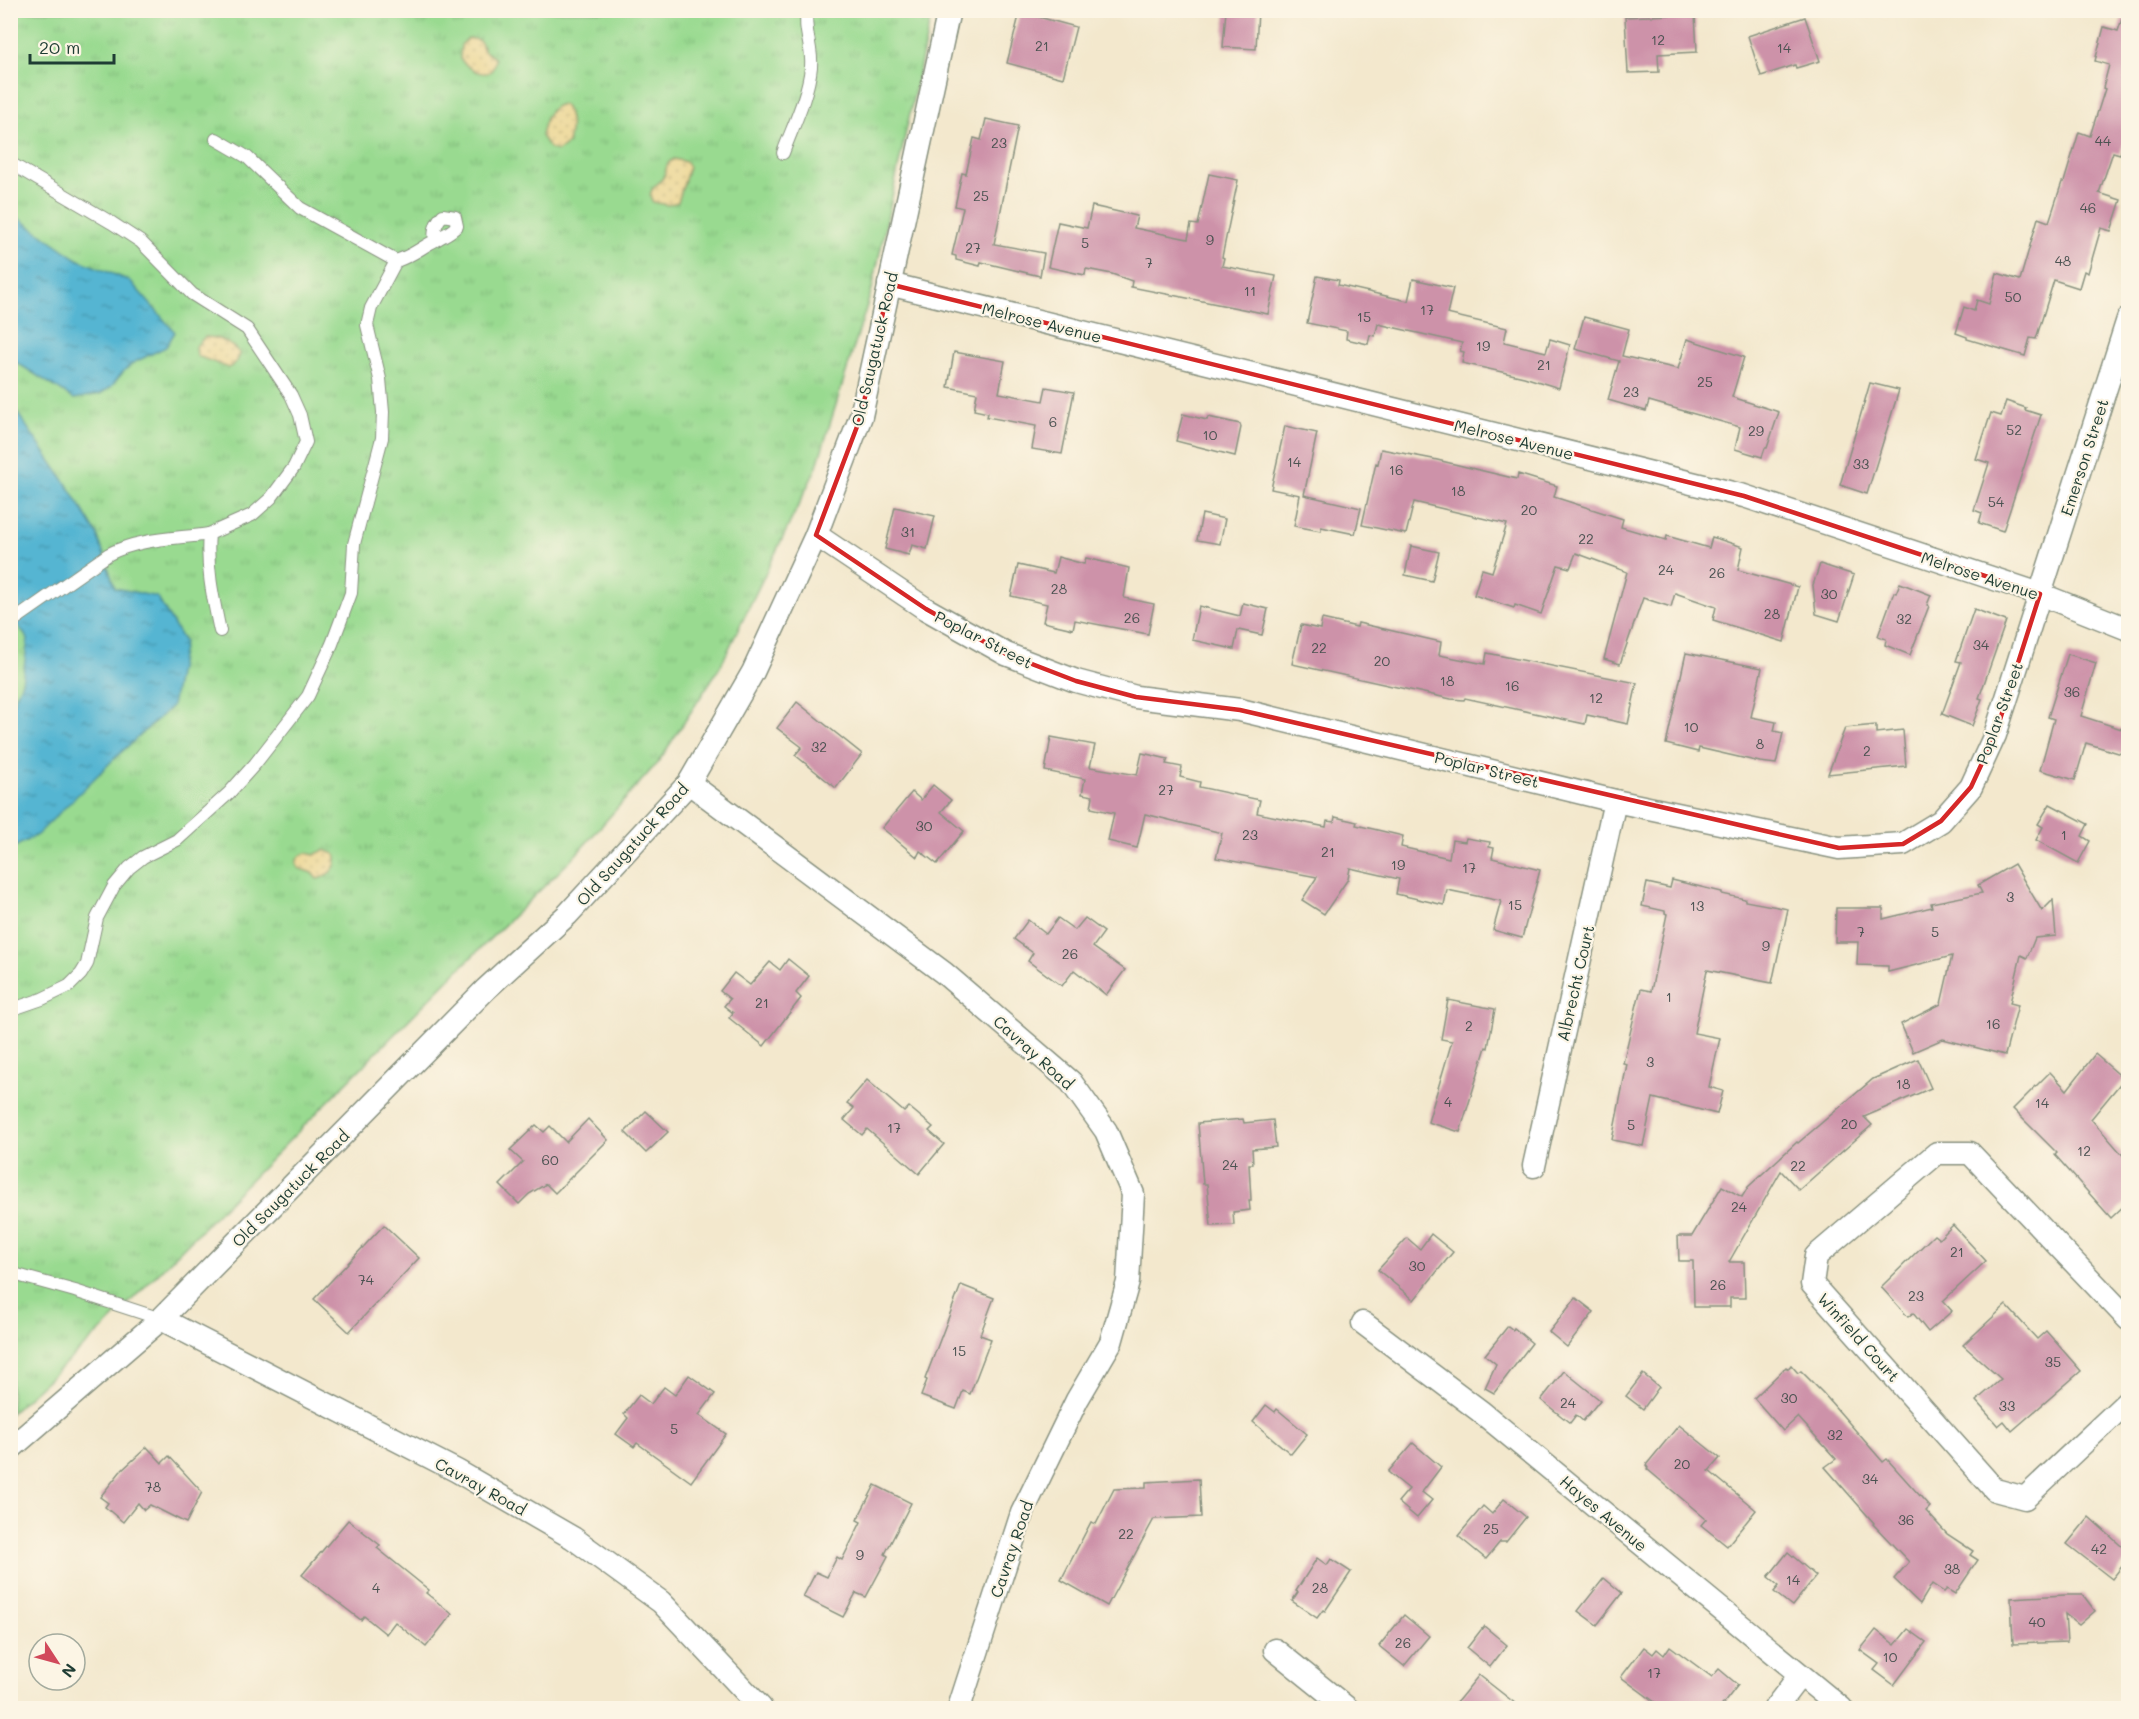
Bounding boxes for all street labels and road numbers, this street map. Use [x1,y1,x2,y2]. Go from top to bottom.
street label: Old Saugatuck Road [846,270,902,428]
street label: Melrose Avenue [980,297,1104,347]
street label: Emerson Street [2055,396,2113,518]
street label: Melrose Avenue [1452,414,1576,464]
street label: Melrose Avenue [1919,546,2041,604]
street label: Poplar Street [931,605,1037,673]
street label: Poplar Street [1971,659,2027,767]
street label: Poplar Street [1432,746,1542,792]
street label: Old Saugatuck Road [571,778,693,910]
street label: Albrecht Court [1551,923,1599,1043]
street label: Cavray Road [989,1010,1079,1094]
street label: Old Saugatuck Road [227,1125,353,1251]
street label: Winfield Court [1813,1288,1905,1386]
street label: Cavray Road [432,1452,530,1520]
street label: Hayes Avenue [1556,1470,1652,1556]
street label: Cavray Road [985,1498,1037,1600]

